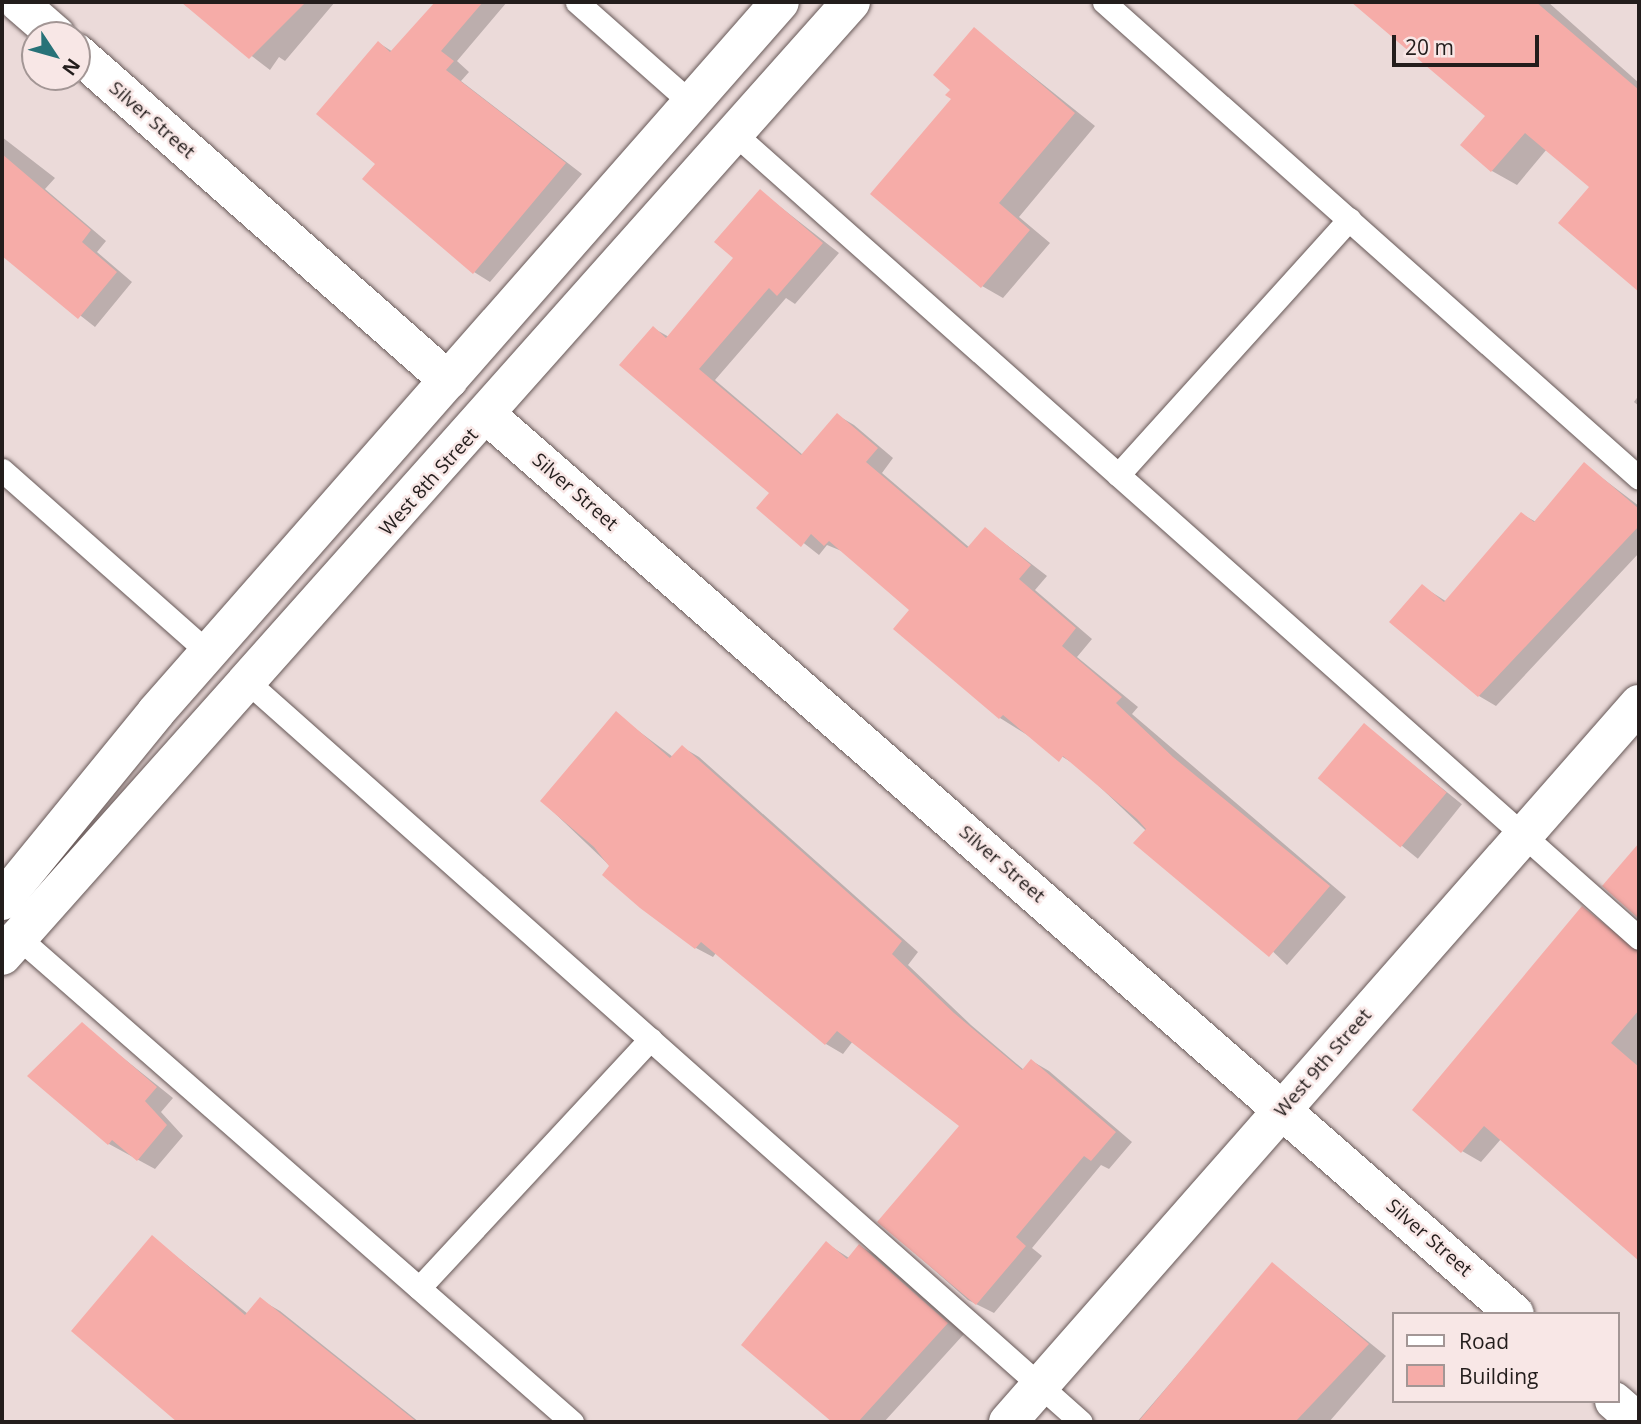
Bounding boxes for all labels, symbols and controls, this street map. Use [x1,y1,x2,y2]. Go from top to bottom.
north arrow [21,21,91,91]
scale bar [1396,21,1543,65]
text: 20 m [1405,33,1454,61]
text: N [56,53,86,81]
street label: Silver Street [105,77,199,163]
street label: West 8th Street [375,424,483,540]
street label: Silver Street [528,449,622,535]
street label: Silver Street [955,821,1049,907]
street label: West 9th Street [1270,1004,1376,1122]
street label: Silver Street [1382,1195,1476,1281]
legend [1392,1312,1620,1403]
text: Road [1459,1327,1509,1355]
text: Building [1459,1362,1538,1390]

